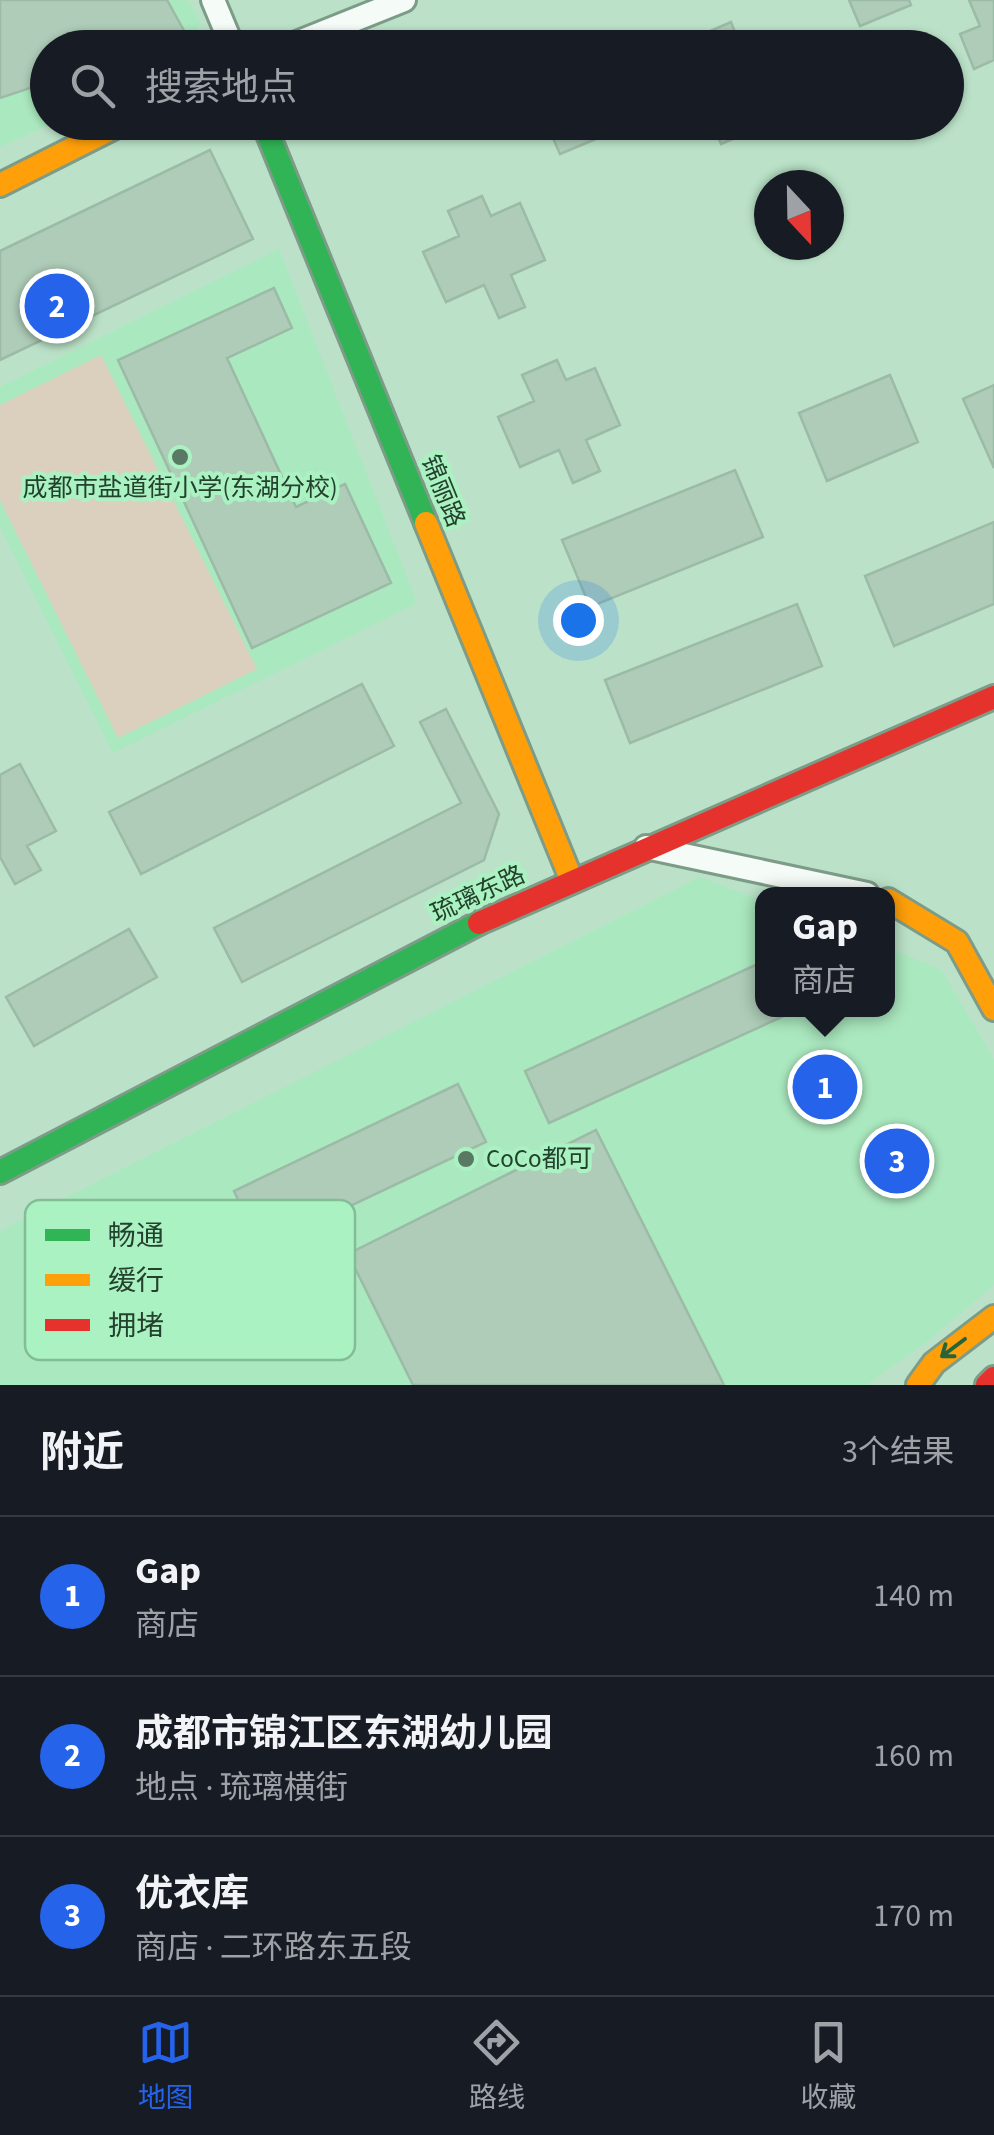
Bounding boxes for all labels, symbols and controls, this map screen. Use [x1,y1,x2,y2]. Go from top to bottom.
search box [30,30,964,140]
icon: search [65,58,120,113]
text: 搜索地点 [145,61,297,115]
north arrow [754,170,844,260]
pin: 2 [24,268,90,344]
marker: 成都市盐道街小学(东湖分校) [169,446,191,468]
street label: 锦丽路 [412,449,474,533]
place label: 成都市盐道街小学(东湖分校) [22,470,338,506]
your location [553,595,604,646]
street label: 琉璃东路 [425,857,531,931]
popup [755,887,895,1017]
text: Gap [792,900,858,954]
text: 商店 [792,958,856,1004]
pin: 1 [792,1050,858,1124]
pin: 3 [864,1124,930,1198]
place label: CoCo都可 [486,1141,592,1177]
marker: CoCo都可 [455,1148,477,1170]
legend [25,1200,355,1360]
text: 畅通 [108,1216,164,1256]
text: 缓行 [108,1261,164,1301]
text: 拥堵 [108,1306,164,1346]
one-way arrow [940,1338,967,1359]
text: 附近 [40,1423,124,1483]
text: 3个结果 [842,1429,954,1475]
text: Gap [135,1544,201,1598]
text: 1 [64,1573,81,1619]
text: 140 m [873,1573,954,1619]
text: 商店 [135,1602,199,1648]
text: 成都市锦江区东湖幼儿园 [135,1707,553,1761]
text: 2 [64,1733,81,1779]
text: 160 m [873,1733,954,1779]
text: 地点 · 琉璃横街 [135,1765,348,1811]
text: 优衣库 [135,1867,249,1921]
text: 3 [64,1893,81,1939]
text: 170 m [873,1893,954,1939]
text: 商店 · 二环路东五段 [135,1925,412,1971]
tab: 地图 [138,2015,194,2118]
tab: 路线 [469,2015,525,2118]
tab: 收藏 [800,2015,856,2118]

